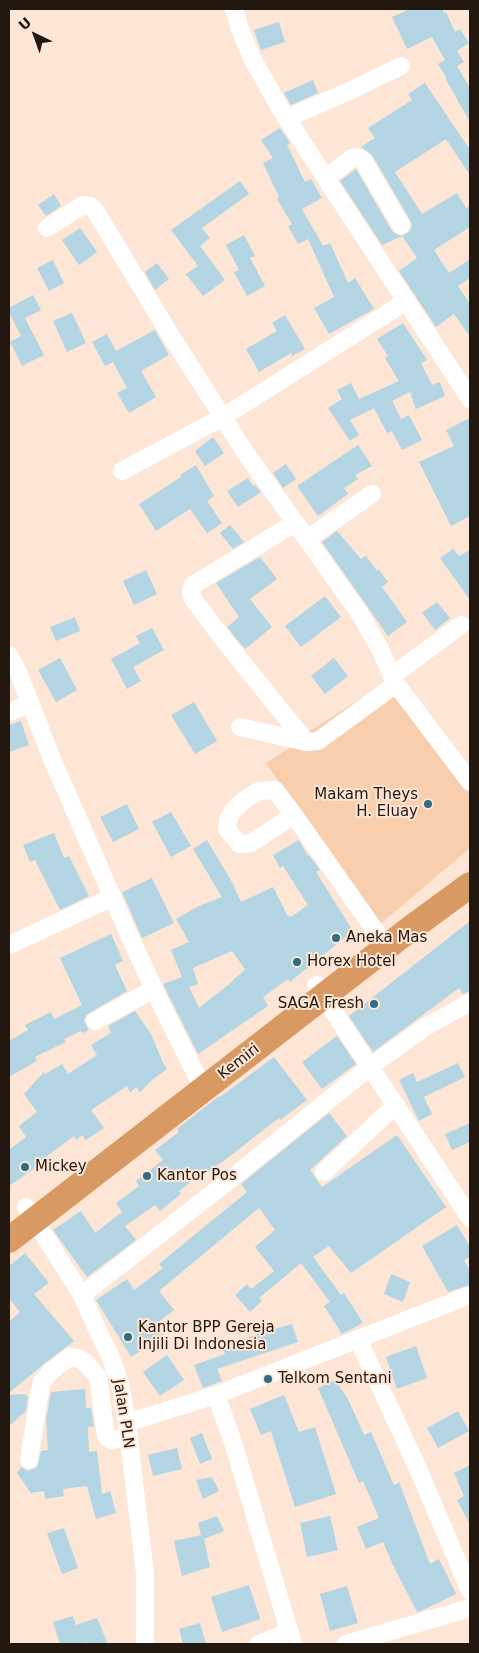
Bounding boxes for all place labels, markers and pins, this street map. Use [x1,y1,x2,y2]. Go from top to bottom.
place label: Makam Theys H. Eluay [314,786,418,821]
marker: Makam Theys H. Eluay [422,798,434,810]
place label: Aneka Mas [346,929,427,947]
marker: Aneka Mas [330,932,342,944]
place label: Horex Hotel [307,953,396,971]
marker: Horex Hotel [291,956,303,968]
place label: SAGA Fresh [278,995,364,1013]
marker: SAGA Fresh [368,998,380,1010]
place label: Mickey [35,1158,87,1176]
marker: Mickey [19,1161,31,1173]
place label: Kantor Pos [157,1167,237,1185]
marker: Kantor Pos [141,1170,153,1182]
place label: Kantor BPP Gereja Injili Di Indonesia [138,1319,275,1354]
marker: Kantor BPP Gereja Injili Di Indonesia [122,1331,134,1343]
place label: Telkom Sentani [278,1370,392,1388]
marker: Telkom Sentani [262,1373,274,1385]

